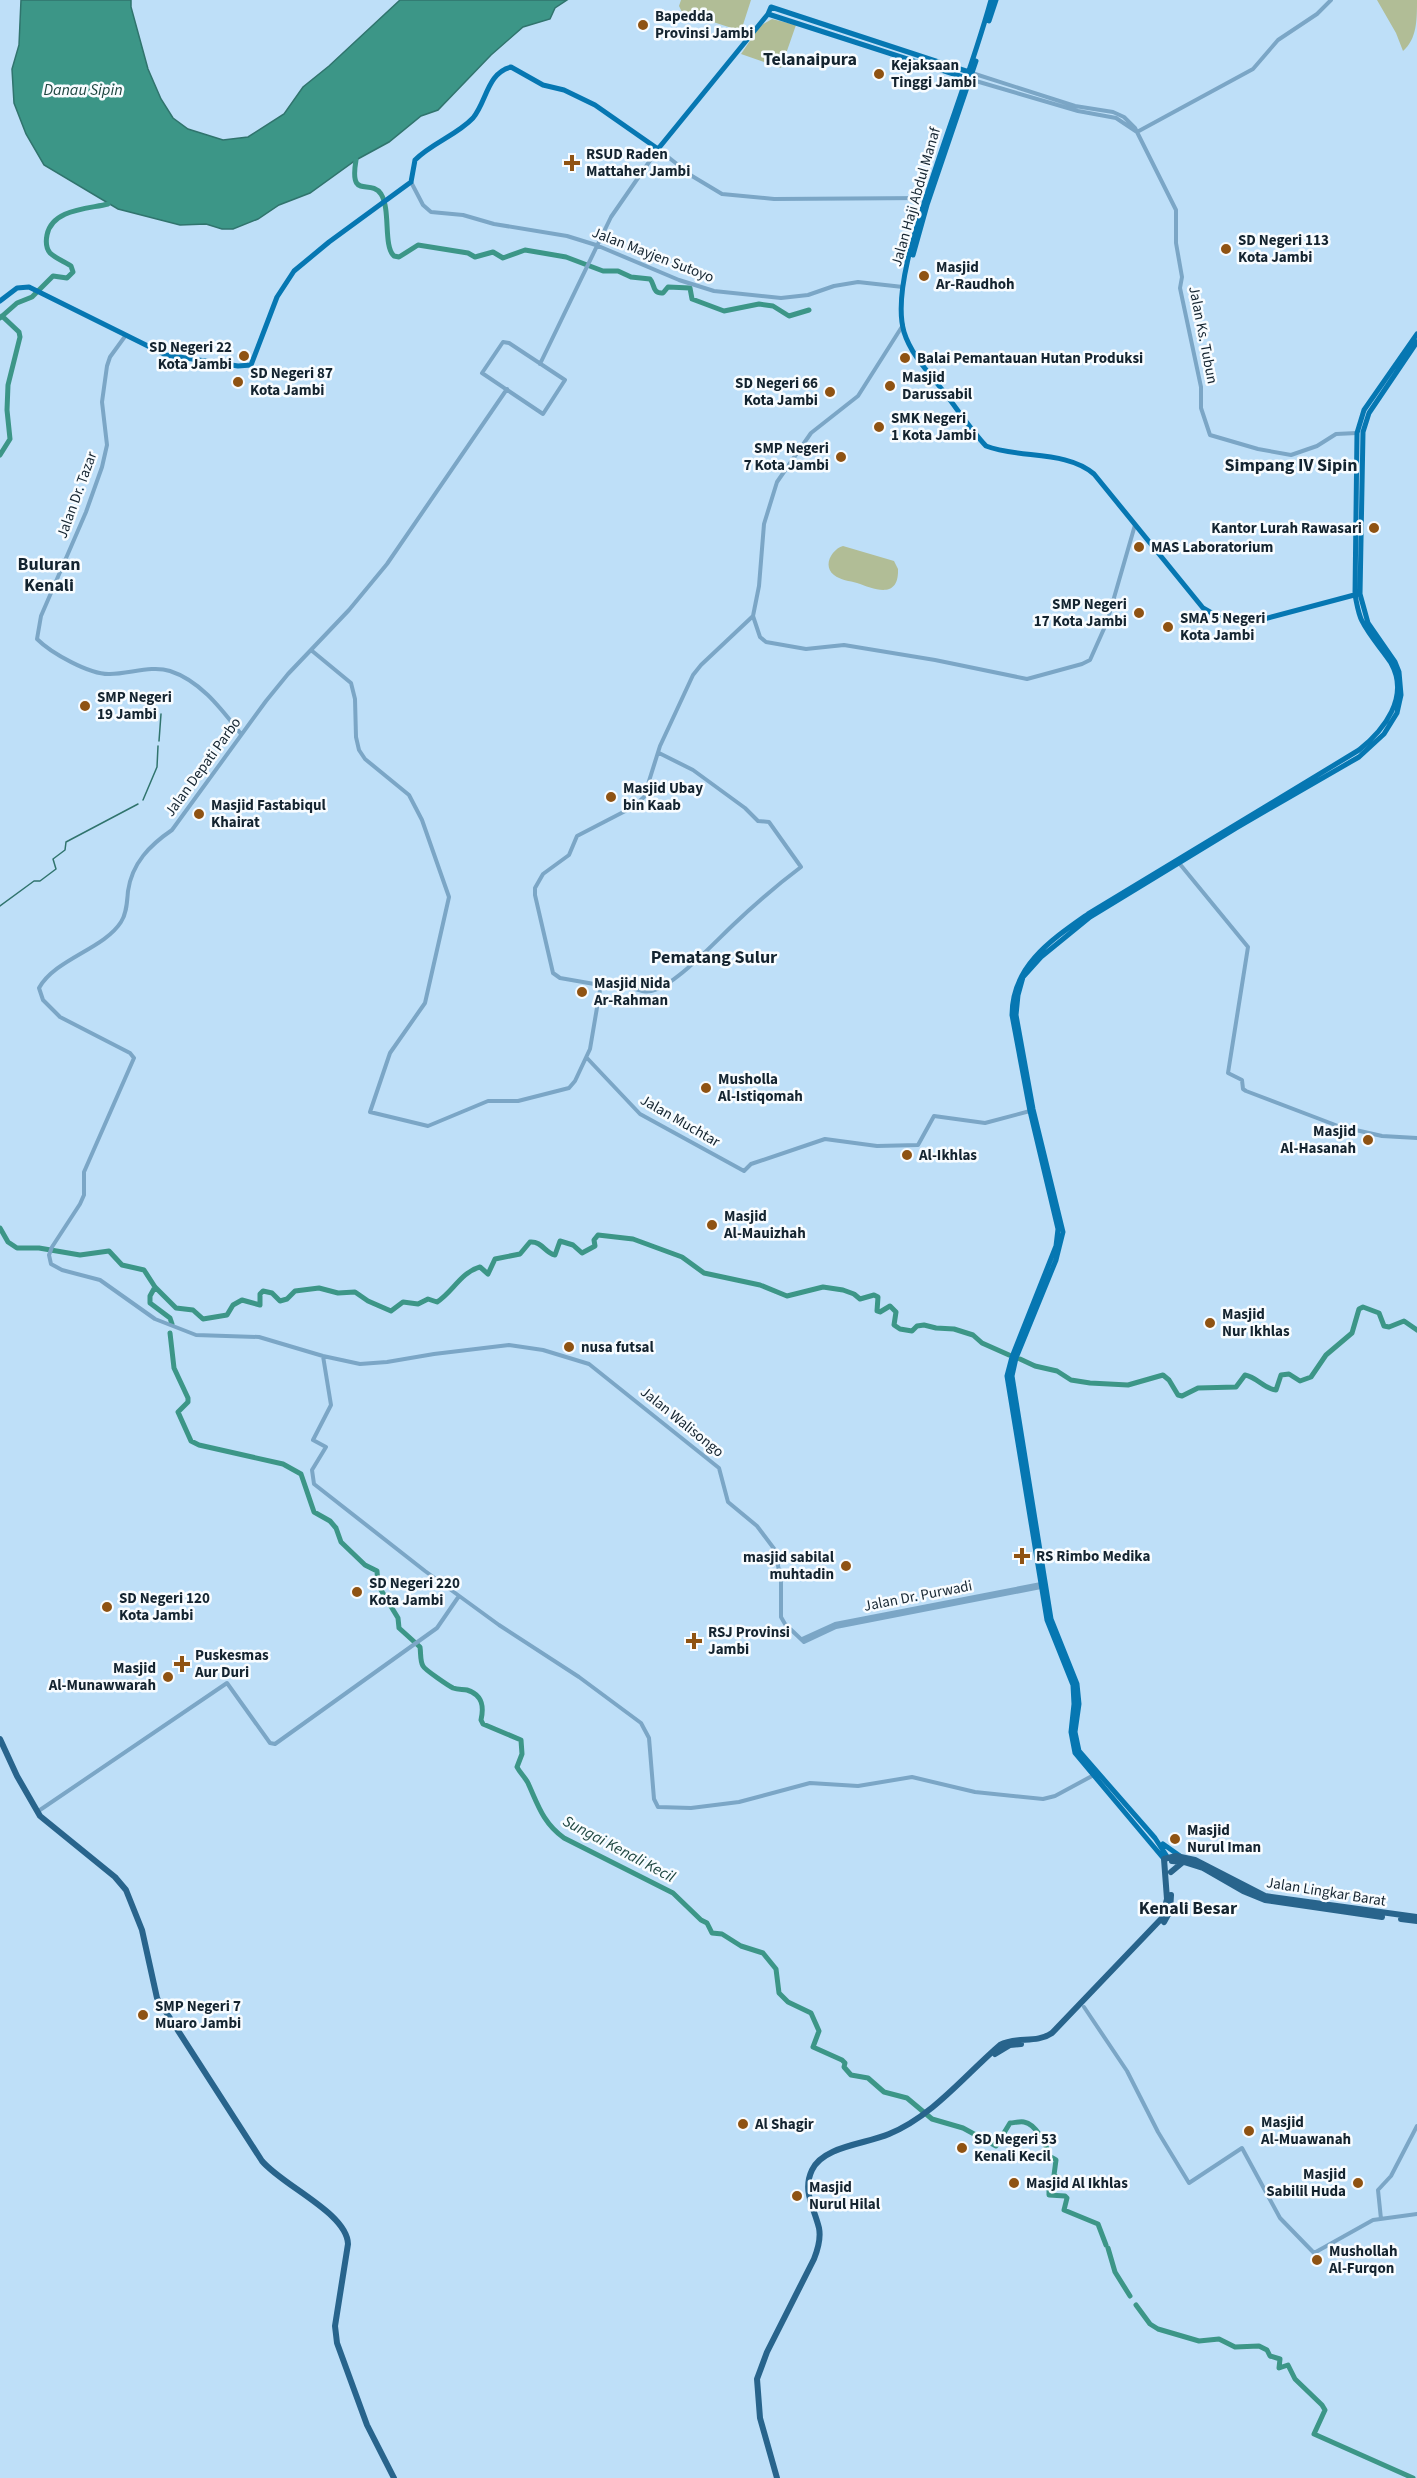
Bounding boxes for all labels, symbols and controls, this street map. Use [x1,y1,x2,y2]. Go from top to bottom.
place label: Bapedda Provinsi Jambi [655,6,753,44]
marker: Bapedda Provinsi Jambi [636,18,650,32]
district label: Telanaipura [763,47,857,72]
place label: Kejaksaan Tinggi Jambi [891,55,976,93]
marker: Kejaksaan Tinggi Jambi [872,67,886,81]
water label: Danau Sipin [43,79,123,101]
street label: Jalan Haji Abdul Manaf [886,125,946,269]
place label: RSUD Raden Mattaher Jambi [586,144,690,182]
marker: RSUD Raden Mattaher Jambi [563,154,581,172]
street label: Jalan Mayjen Sutoyo [589,222,717,288]
place label: SD Negeri 113 Kota Jambi [1238,230,1329,268]
marker: SD Negeri 113 Kota Jambi [1219,242,1233,256]
place label: Masjid Ar-Raudhoh [935,257,1015,295]
marker: Masjid Ar-Raudhoh [917,269,931,283]
street label: Jalan Ks. Tubun [1183,284,1223,386]
place label: SD Negeri 22 Kota Jambi [149,337,232,375]
place label: Balai Pemantauan Hutan Produksi [917,348,1143,369]
marker: SD Negeri 22 Kota Jambi [237,349,251,363]
marker: Balai Pemantauan Hutan Produksi [898,351,912,365]
place label: SD Negeri 87 Kota Jambi [250,363,333,401]
place label: Masjid Darussabil [902,367,973,405]
place label: SD Negeri 66 Kota Jambi [735,373,818,411]
marker: SD Negeri 87 Kota Jambi [231,375,245,389]
marker: Masjid Darussabil [883,379,897,393]
marker: SD Negeri 66 Kota Jambi [823,385,837,399]
place label: SMK Negeri 1 Kota Jambi [891,408,976,446]
marker: SMK Negeri 1 Kota Jambi [872,420,886,434]
place label: SMP Negeri 7 Kota Jambi [744,438,829,476]
street label: Jalan Dr. Tazar [52,448,103,541]
marker: SMP Negeri 7 Kota Jambi [834,450,848,464]
district label: Simpang IV Sipin [1224,453,1358,478]
place label: Kantor Lurah Rawasari [1211,518,1362,539]
marker: Kantor Lurah Rawasari [1367,521,1381,535]
place label: MAS Laboratorium [1151,537,1273,558]
marker: MAS Laboratorium [1132,540,1146,554]
district label: Buluran Kenali [18,552,80,598]
place label: SMP Negeri 17 Kota Jambi [1034,594,1127,632]
marker: SMP Negeri 17 Kota Jambi [1132,606,1146,620]
place label: SMA 5 Negeri Kota Jambi [1180,608,1266,646]
marker: SMA 5 Negeri Kota Jambi [1161,620,1175,634]
place label: SMP Negeri 19 Jambi [97,687,172,725]
marker: SMP Negeri 19 Jambi [78,699,92,713]
street label: Jalan Depati Parbo [160,713,246,821]
place label: Masjid Ubay bin Kaab [623,778,703,816]
marker: Masjid Ubay bin Kaab [604,790,618,804]
place label: Masjid Fastabiqul Khairat [211,795,327,833]
marker: Masjid Fastabiqul Khairat [192,807,206,821]
district label: Pematang Sulur [651,945,778,970]
place label: Masjid Nida Ar-Rahman [593,973,671,1011]
marker: Masjid Nida Ar-Rahman [575,985,589,999]
place label: Musholla Al-Istiqomah [717,1069,803,1107]
marker: Musholla Al-Istiqomah [699,1081,713,1095]
street label: Jalan Muchtar [636,1090,724,1153]
place label: Masjid Al-Hasanah [1280,1121,1356,1159]
marker: Masjid Al-Hasanah [1361,1133,1375,1147]
place label: Al-Ikhlas [918,1145,977,1166]
marker: Al-Ikhlas [900,1148,914,1162]
place label: Masjid Al-Mauizhah [723,1206,806,1244]
marker: Masjid Al-Mauizhah [705,1218,719,1232]
place label: Masjid Nur Ikhlas [1222,1304,1290,1342]
marker: Masjid Nur Ikhlas [1203,1316,1217,1330]
place label: nusa futsal [581,1337,654,1358]
marker: nusa futsal [562,1340,576,1354]
street label: Jalan Walisongo [636,1382,728,1462]
place label: RS Rimbo Medika [1036,1546,1150,1567]
place label: masjid sabilal muhtadin [743,1547,835,1585]
marker: RS Rimbo Medika [1013,1547,1031,1565]
marker: masjid sabilal muhtadin [839,1559,853,1573]
place label: SD Negeri 220 Kota Jambi [369,1573,460,1611]
street label: Jalan Dr. Purwadi [862,1575,974,1617]
marker: SD Negeri 220 Kota Jambi [350,1585,364,1599]
place label: SD Negeri 120 Kota Jambi [119,1588,210,1626]
marker: SD Negeri 120 Kota Jambi [100,1600,114,1614]
place label: RSJ Provinsi Jambi [708,1622,790,1660]
marker: RSJ Provinsi Jambi [685,1632,703,1650]
place label: Puskesmas Aur Duri [194,1645,269,1683]
marker: Puskesmas Aur Duri [173,1655,191,1673]
place label: Masjid Al-Munawwarah [48,1658,156,1696]
marker: Masjid Al-Munawwarah [161,1670,175,1684]
water label: Sungai Kenali Kecil [559,1810,679,1888]
place label: Masjid Nurul Iman [1187,1820,1261,1858]
marker: Masjid Nurul Iman [1168,1832,1182,1846]
street label: Jalan Lingkar Barat [1265,1872,1387,1912]
district label: Kenali Besar [1139,1896,1238,1921]
place label: SMP Negeri 7 Muaro Jambi [155,1996,241,2034]
marker: SMP Negeri 7 Muaro Jambi [136,2008,150,2022]
place label: Masjid Al-Muawanah [1260,2112,1351,2150]
place label: Al Shagir [754,2114,814,2135]
marker: Al Shagir [736,2117,750,2131]
marker: Masjid Al-Muawanah [1242,2124,1256,2138]
place label: SD Negeri 53 Kenali Kecil [974,2129,1057,2167]
marker: SD Negeri 53 Kenali Kecil [955,2141,969,2155]
place label: Masjid Sabilil Huda [1266,2164,1346,2202]
place label: Masjid Al Ikhlas [1026,2173,1128,2194]
marker: Masjid Al Ikhlas [1007,2176,1021,2190]
marker: Masjid Sabilil Huda [1351,2176,1365,2190]
place label: Masjid Nurul Hilal [809,2177,881,2215]
marker: Masjid Nurul Hilal [790,2189,804,2203]
place label: Mushollah Al-Furqon [1328,2241,1398,2279]
marker: Mushollah Al-Furqon [1310,2253,1324,2267]

